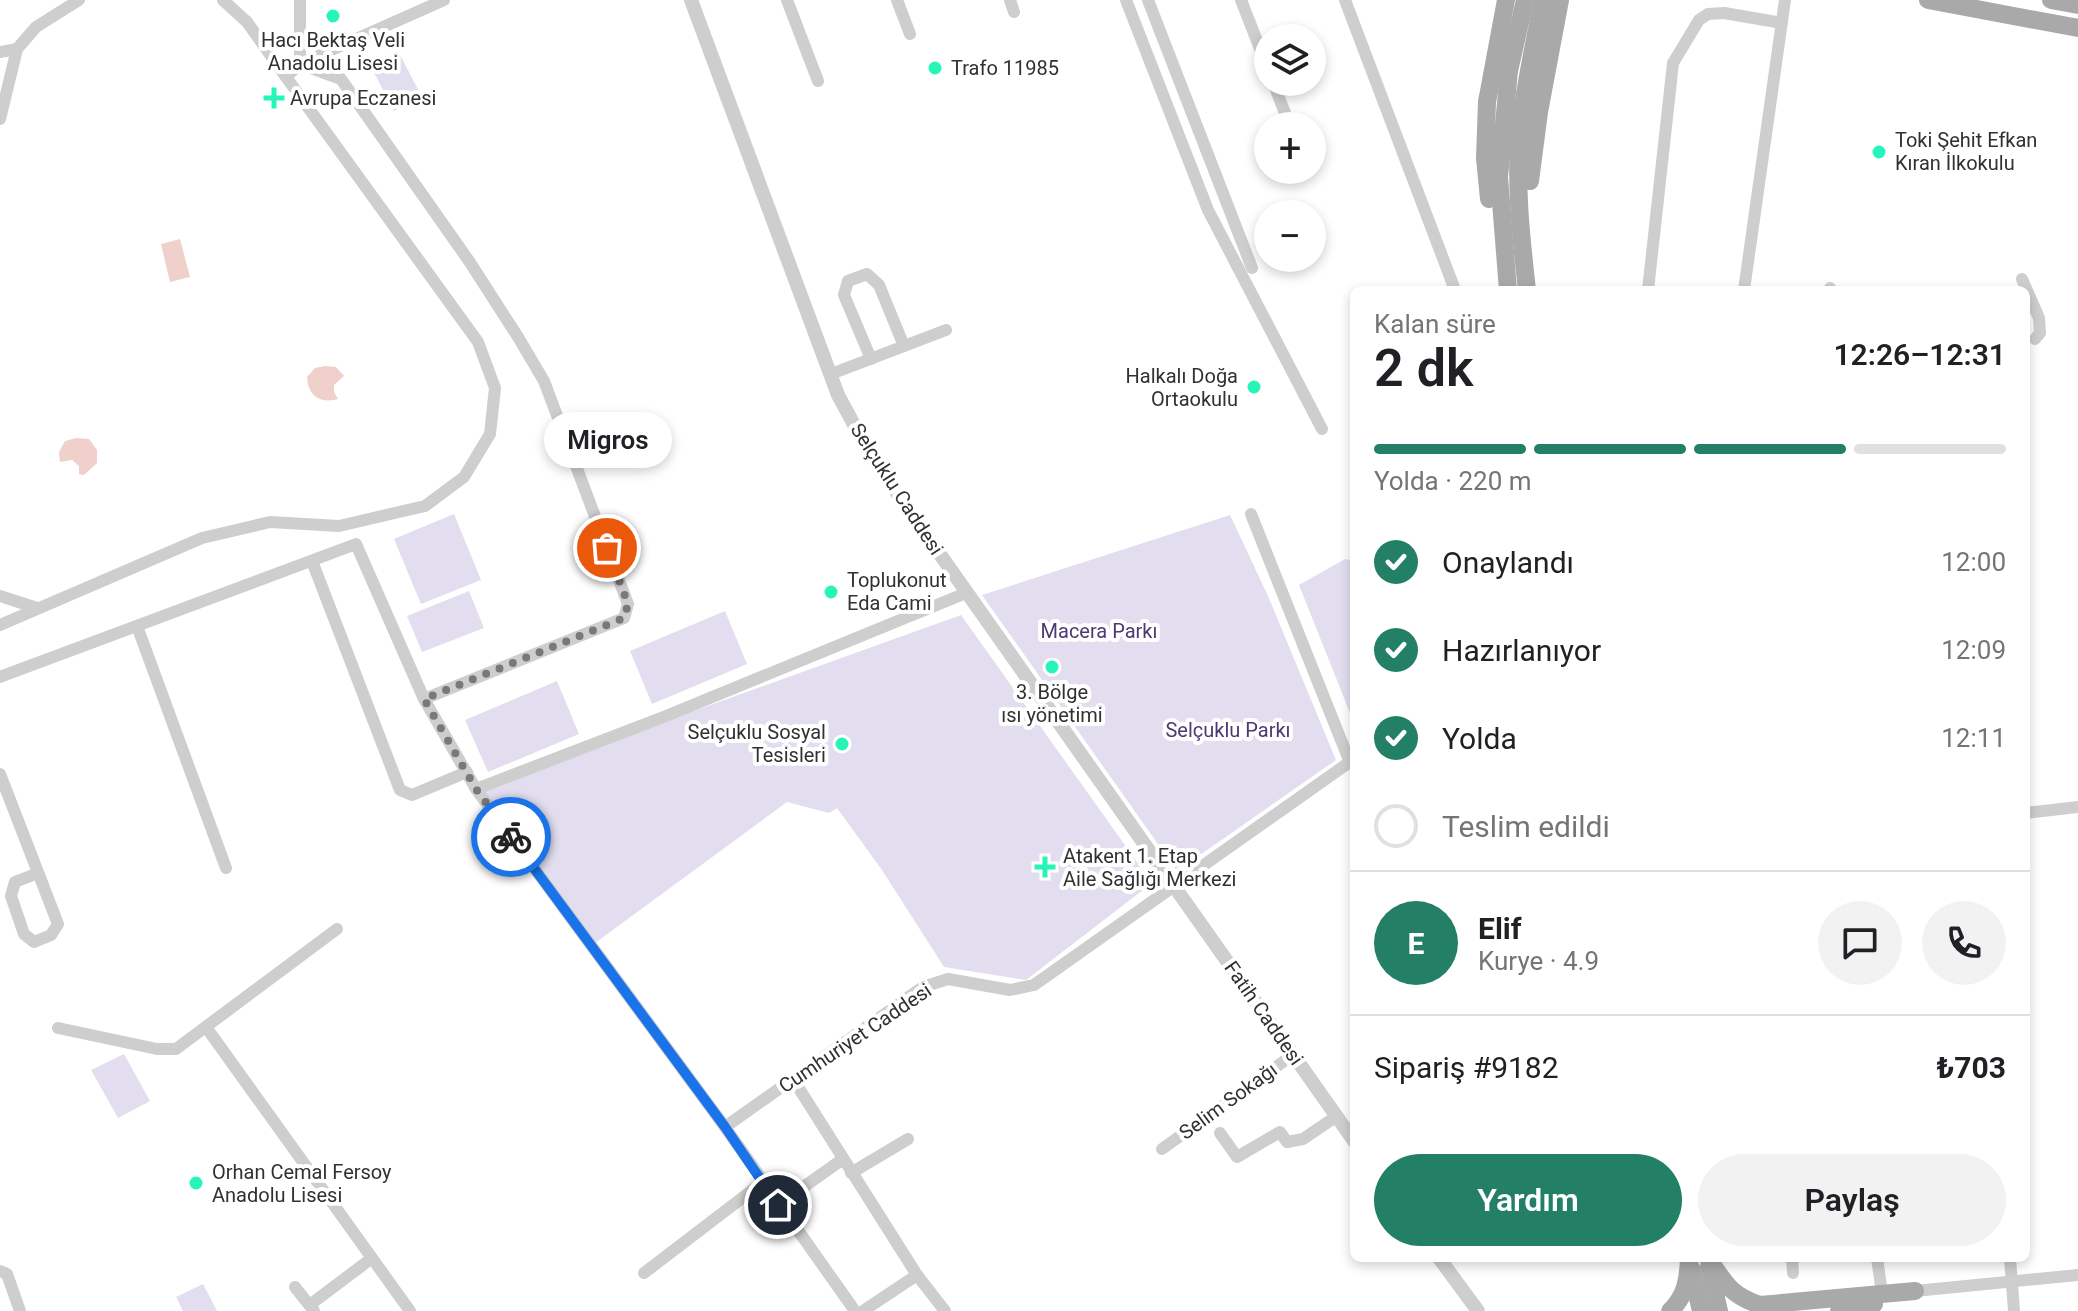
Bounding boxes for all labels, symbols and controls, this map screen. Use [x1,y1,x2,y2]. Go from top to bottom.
marker: Hacı Bektaş Veli Anadolu Lisesi [324,7,342,25]
map controls [1254,24,1326,272]
button: layers [1254,24,1326,96]
place label: Hacı Bektaş Veli Anadolu Lisesi [261,28,405,75]
place label: Trafo 11985 [951,56,1059,80]
marker: Trafo 11985 [926,59,944,77]
place label: Avrupa Eczanesi [290,86,436,110]
marker: Avrupa Eczanesi [265,89,283,107]
button: + [1254,112,1326,184]
place label: Toki Şehit Efkan Kıran İlkokulu [1895,128,2037,175]
marker: Toki Şehit Efkan Kıran İlkokulu [1870,143,1888,161]
button: − [1254,200,1326,272]
text: Kalan süre [1374,309,1496,339]
text: 12:26–12:31 [1833,337,2006,372]
text: 2 dk [1374,338,1473,399]
place label: Halkalı Doğa Ortaokulu [1126,364,1238,411]
marker: Halkalı Doğa Ortaokulu [1245,378,1263,396]
callout: Migros [543,412,671,468]
street label: Selçuklu Caddesi [846,419,948,559]
text: Migros [567,425,649,455]
text: Yolda · 220 m [1374,466,1532,496]
pin [573,514,641,582]
icon: bag [585,526,629,570]
icon: check [1374,540,1418,584]
text: Onaylandı [1442,545,1574,580]
text: 12:00 [1941,547,2006,577]
place label: Toplukonut Eda Cami [847,568,947,615]
marker: Toplukonut Eda Cami [822,583,840,601]
park label: Macera Parkı [1041,619,1157,643]
icon: check [1374,628,1418,672]
text: Hazırlanıyor [1442,633,1601,668]
text: 12:09 [1941,635,2006,665]
marker: 3. Bölge ısı yönetimi [1043,658,1061,676]
place label: 3. Bölge ısı yönetimi [1001,680,1103,727]
icon: check [1374,716,1418,760]
park label: Selçuklu Parkı [1165,718,1291,742]
place label: Selçuklu Sosyal Tesisleri [688,720,826,767]
text: Yolda [1442,721,1517,756]
text: 12:11 [1941,723,2006,753]
marker: Selçuklu Sosyal Tesisleri [833,735,851,753]
courier [471,797,551,877]
text: Teslim edildi [1442,809,1610,844]
icon: bike [489,815,533,859]
place label: Atakent 1. Etap Aile Sağlığı Merkezi [1063,844,1236,891]
marker: Atakent 1. Etap Aile Sağlığı Merkezi [1034,856,1056,878]
button: chat [1818,901,1902,985]
button: phone [1922,901,2006,985]
text: Elif [1478,911,1522,946]
text: E [1408,926,1424,961]
text: Kurye · 4.9 [1478,946,1599,976]
street label: Fatih Caddesi [1219,956,1309,1070]
street label: Cumhuriyet Caddesi [774,978,936,1098]
text: Sipariş #9182 [1374,1050,1559,1085]
text: ₺703 [1937,1050,2006,1085]
street label: Selim Sokağı [1174,1057,1282,1145]
button: Yardım [1374,1154,1682,1246]
button: Paylaş [1698,1154,2006,1246]
place label: Orhan Cemal Fersoy Anadolu Lisesi [212,1160,392,1207]
pin [744,1171,812,1239]
marker: Orhan Cemal Fersoy Anadolu Lisesi [187,1174,205,1192]
icon: home [756,1183,800,1227]

